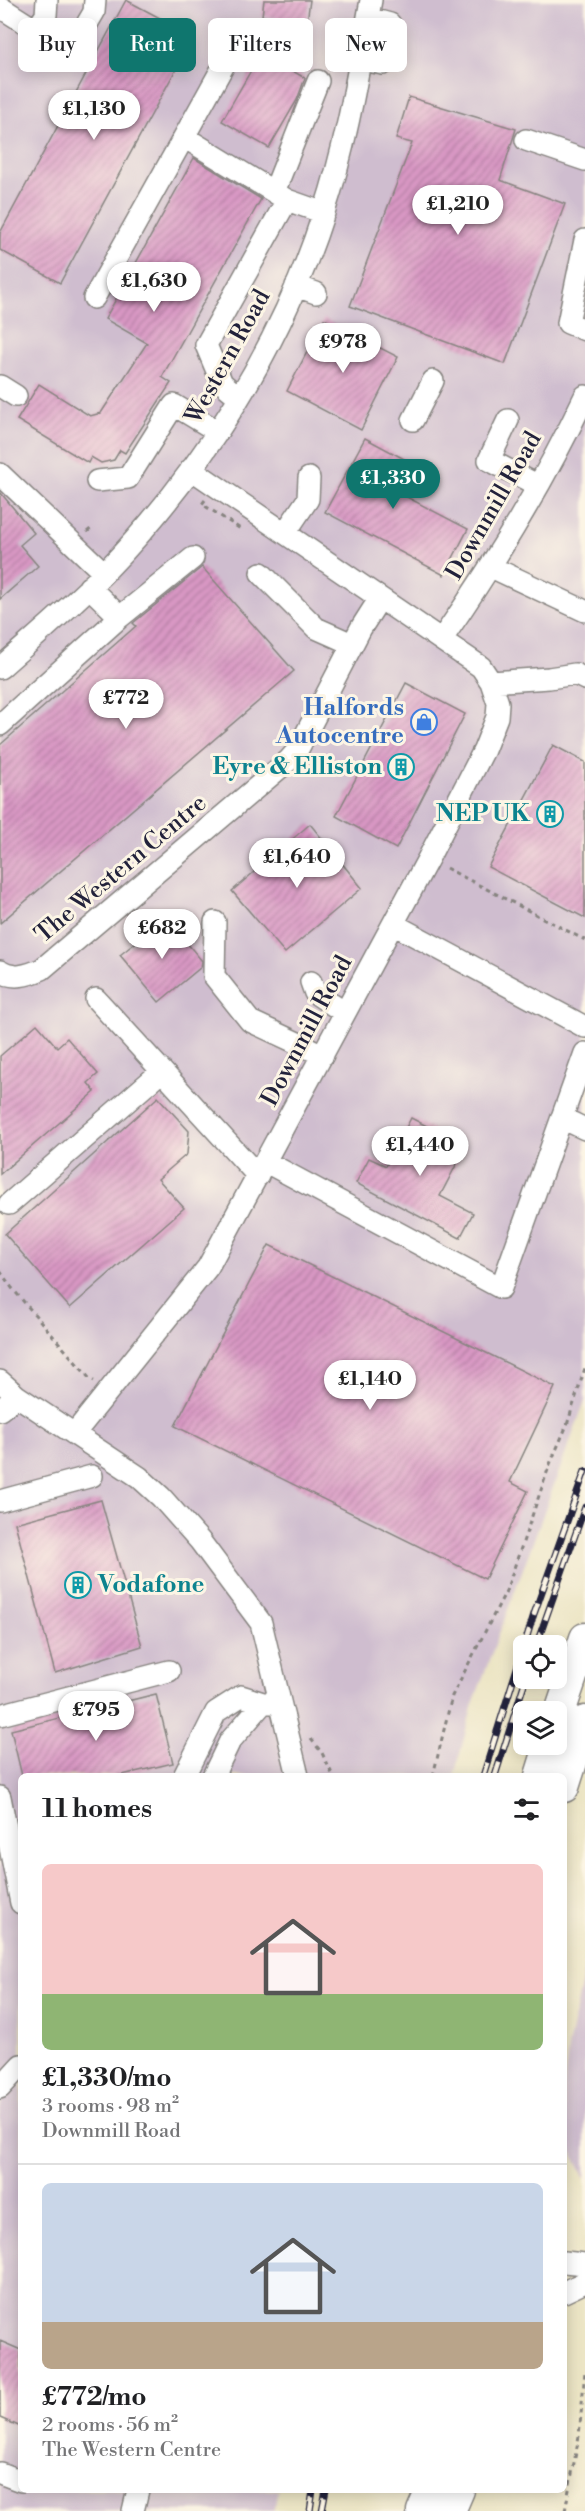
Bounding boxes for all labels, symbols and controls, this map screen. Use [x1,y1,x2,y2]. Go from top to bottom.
chip: Buy [18,18,97,72]
chip: Rent [109,18,196,72]
chip: Filters [208,18,313,72]
chip: New [325,18,407,72]
pin: £1,130 [45,90,143,141]
text: £1,130 [62,97,126,122]
pin: £1,210 [409,185,507,236]
text: £1,210 [426,192,490,217]
pin: £1,630 [105,262,203,313]
text: £1,630 [121,269,187,294]
street label: Western Road [178,284,277,430]
pin: £978 [307,323,379,374]
text: £978 [319,330,367,355]
street label: Downmill Road [439,426,549,586]
pin: £1,330 [344,459,442,510]
text: £1,330 [360,466,426,491]
pin: £772 [90,679,162,730]
text: £772 [103,686,149,711]
place label: Halfords Autocentre [275,693,404,751]
shop icon: Halfords Autocentre [409,707,439,737]
place label: Eyre & Elliston [212,752,382,782]
building icon: Eyre & Elliston [386,752,416,782]
street label: The Western Centre [29,788,213,950]
place label: NEP UK [436,799,531,829]
building icon: NEP UK [535,799,565,829]
pin: £1,640 [248,838,346,889]
text: £1,640 [263,845,331,870]
pin: £682 [126,909,198,960]
text: £682 [137,916,187,941]
street label: Downmill Road [255,950,359,1111]
pin: £1,440 [371,1126,469,1177]
text: £1,440 [386,1133,454,1158]
pin: £1,140 [321,1360,419,1411]
text: £1,140 [338,1367,402,1392]
building icon: Vodafone [63,1570,93,1600]
place label: Vodafone [97,1570,204,1600]
map controls [513,1635,567,1755]
button: locate [513,1635,567,1689]
pin: £795 [60,1691,132,1742]
text: £795 [72,1698,120,1723]
button: layers [513,1701,567,1755]
text: 11 homes [42,1793,152,1825]
icon: filters [510,1793,543,1826]
icon: home [239,1903,347,2011]
text: £1,330/mo [42,2062,171,2094]
text: 3 rooms · 98 m² [42,2094,179,2119]
text: Downmill Road [42,2119,181,2144]
icon: home [239,2222,347,2330]
text: £772/mo [42,2381,147,2413]
text: 2 rooms · 56 m² [42,2413,178,2438]
text: The Western Centre [42,2438,221,2463]

